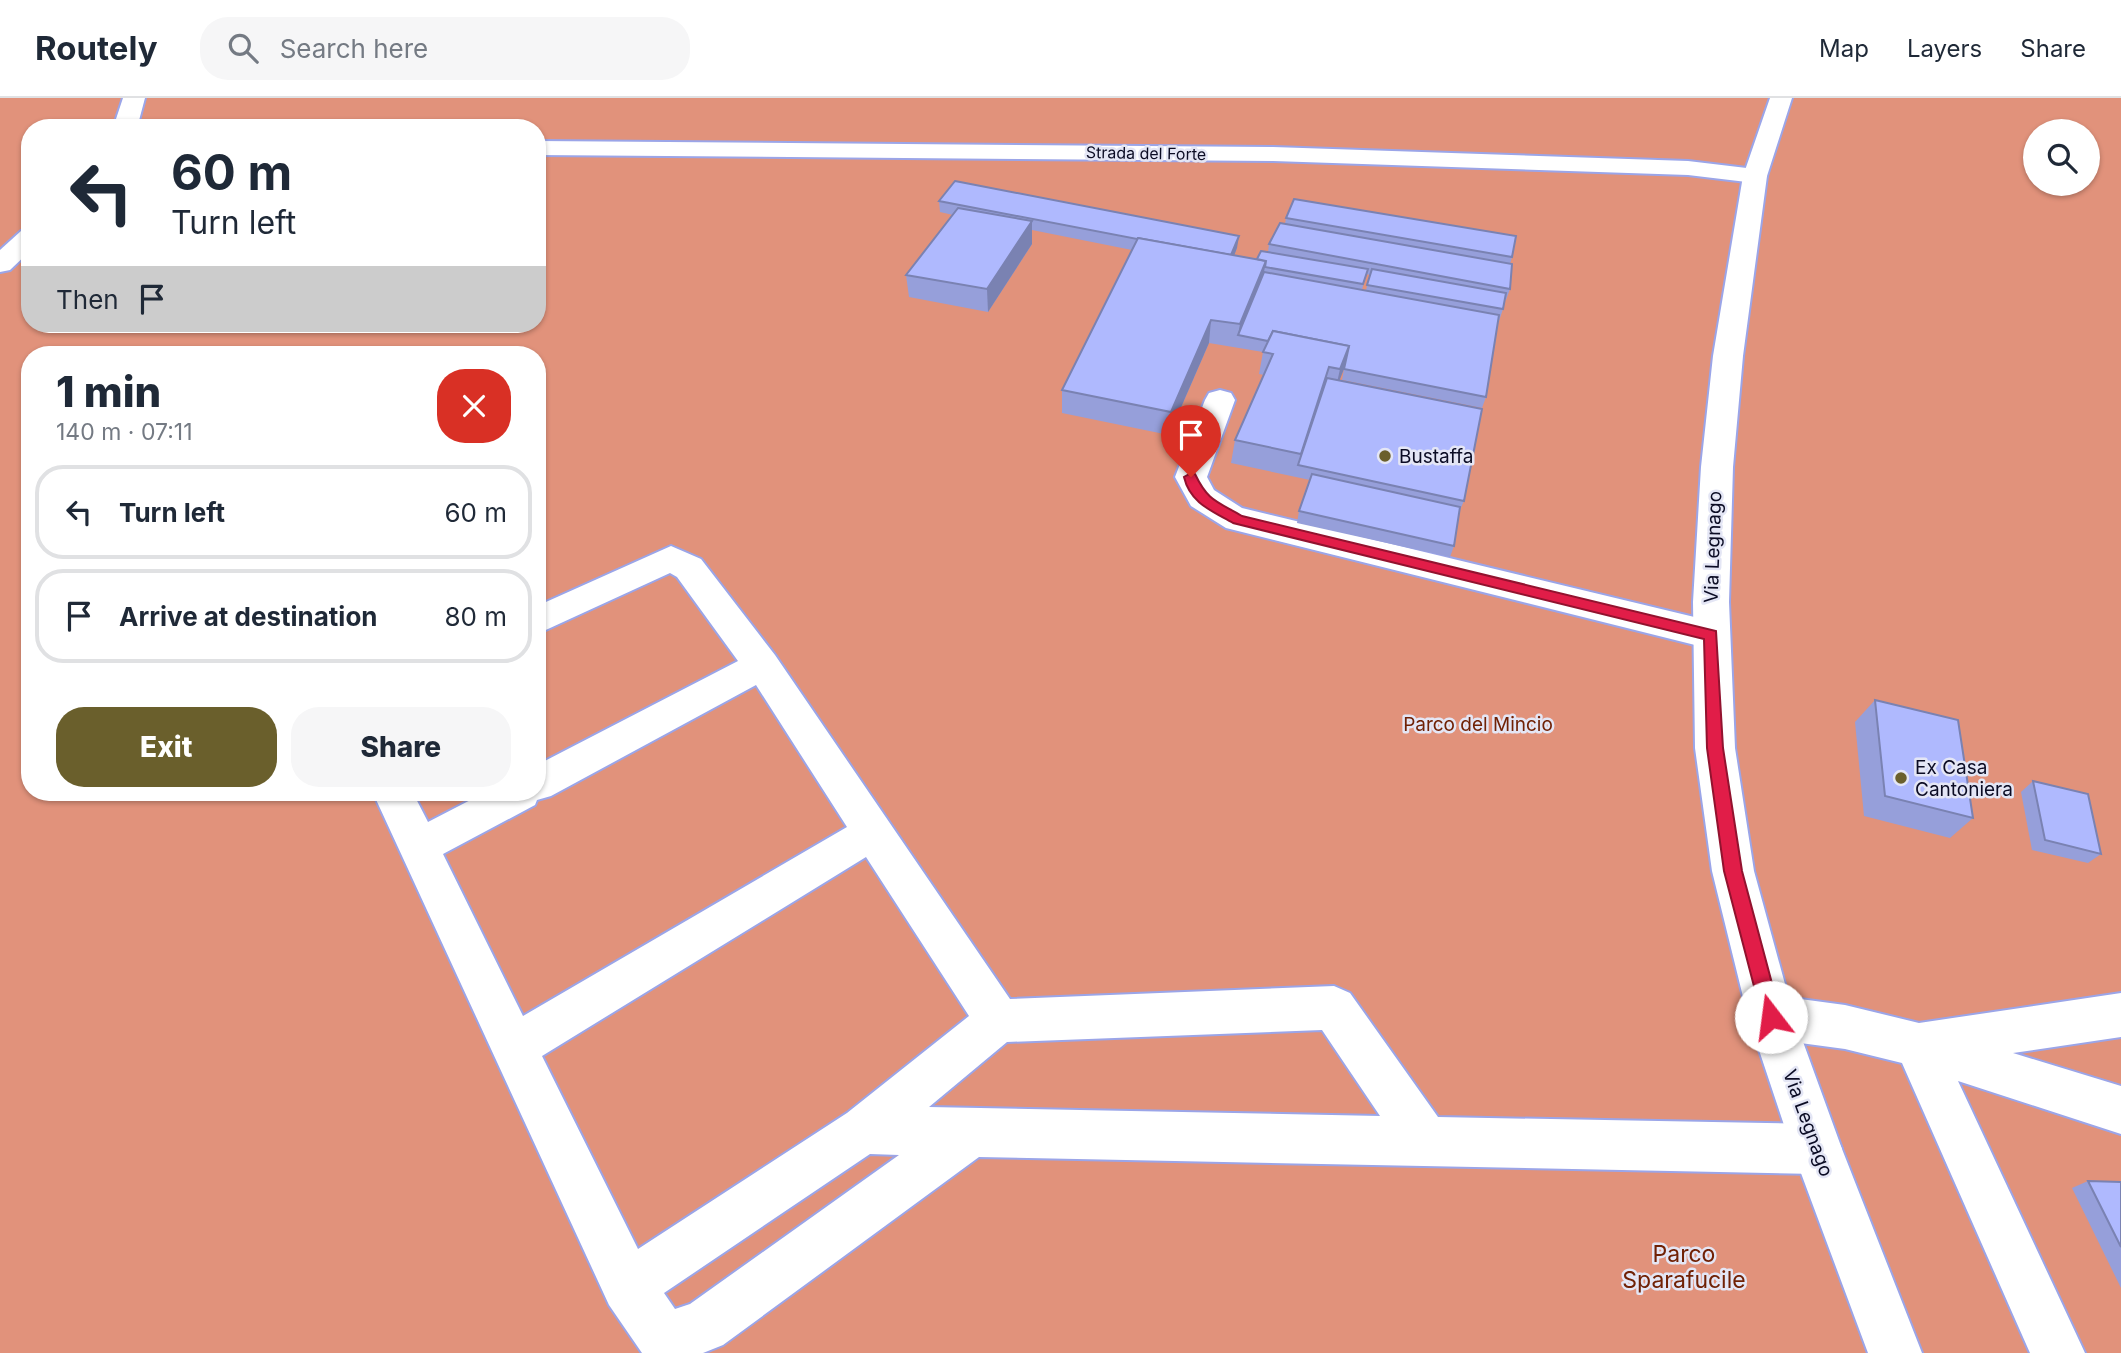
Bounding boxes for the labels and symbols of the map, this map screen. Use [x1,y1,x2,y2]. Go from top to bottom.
street label: Strada del Forte [1086,142,1206,164]
pin [1161,405,1221,477]
place label: Bustaffa [1399,445,1473,468]
marker: Bustaffa [1377,448,1393,464]
street label: Via Legnago [1700,491,1726,603]
park label: Parco del Mincio [1403,713,1553,736]
place label: Ex Casa Cantoniera [1915,756,2013,801]
marker: Ex Casa Cantoniera [1893,770,1909,786]
position arrow [1734,980,1808,1054]
street label: Via Legnago [1778,1066,1838,1180]
park label: Parco Sparafucile [1622,1240,1746,1294]

